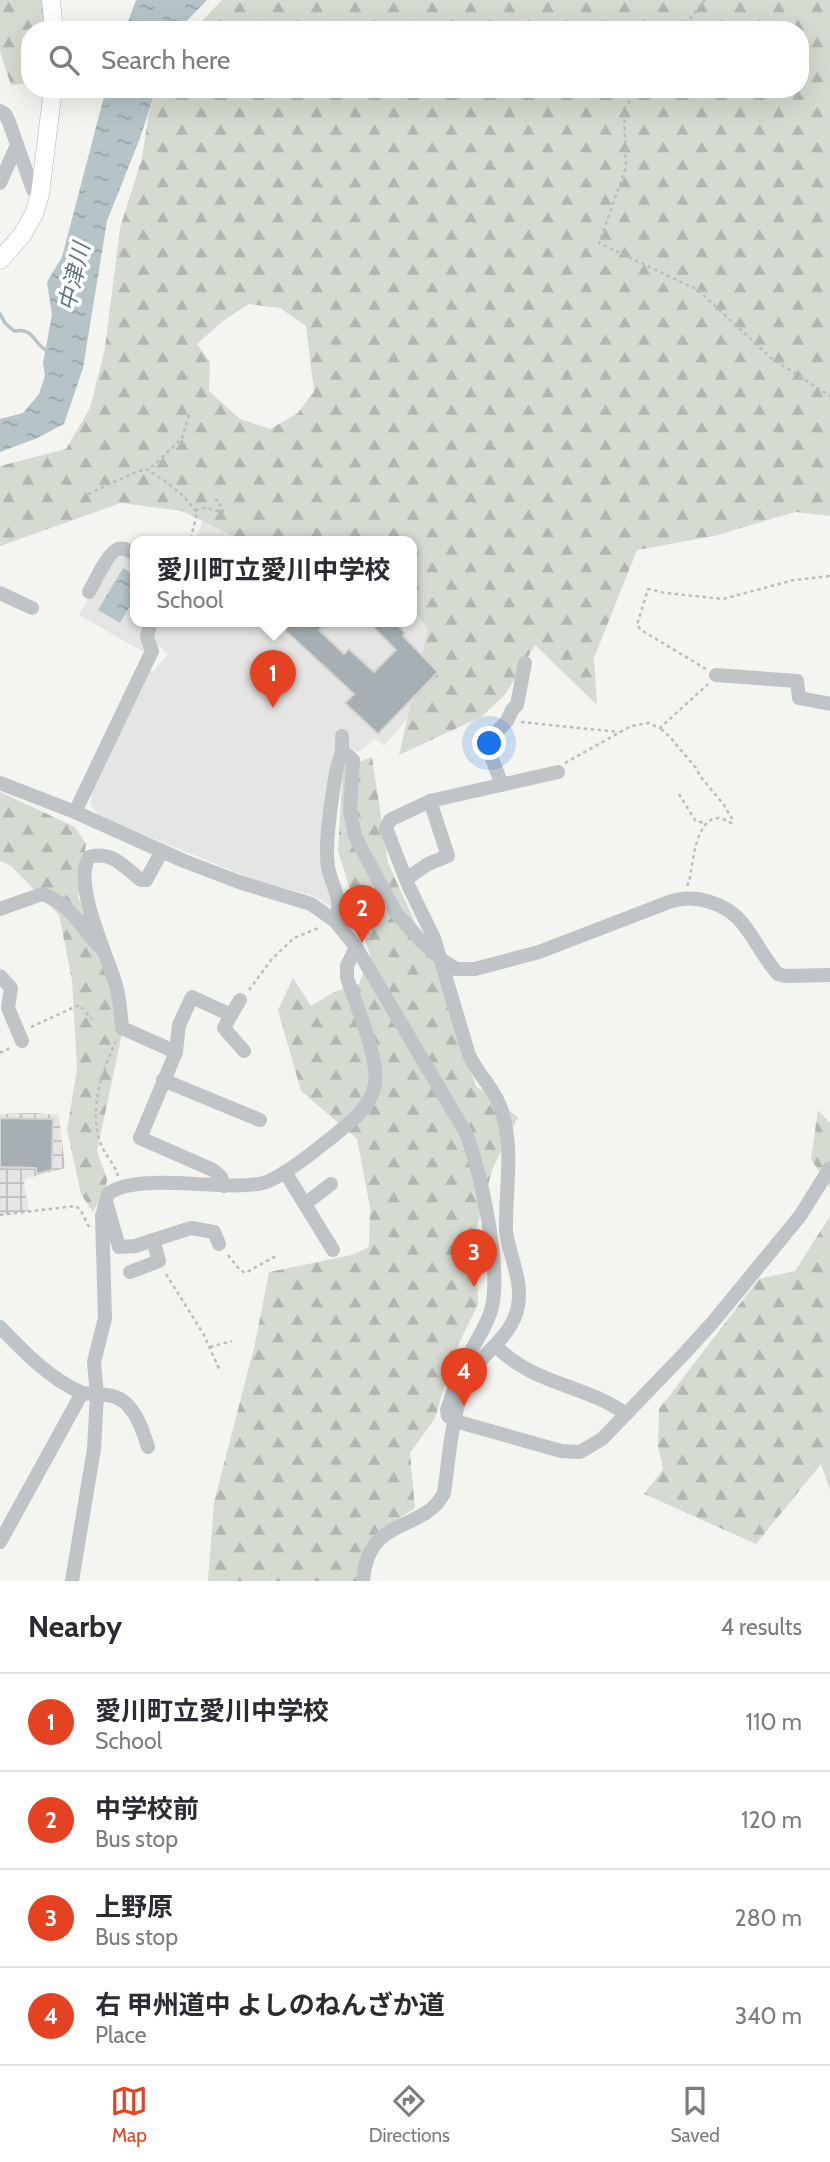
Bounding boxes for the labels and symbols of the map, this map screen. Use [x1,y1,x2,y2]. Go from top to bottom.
water label: 中津川 [53,237,96,314]
pin: 1 [250,650,296,708]
your location [472,726,506,760]
pin: 2 [339,885,385,943]
pin: 3 [451,1229,497,1287]
pin: 4 [441,1348,487,1406]

